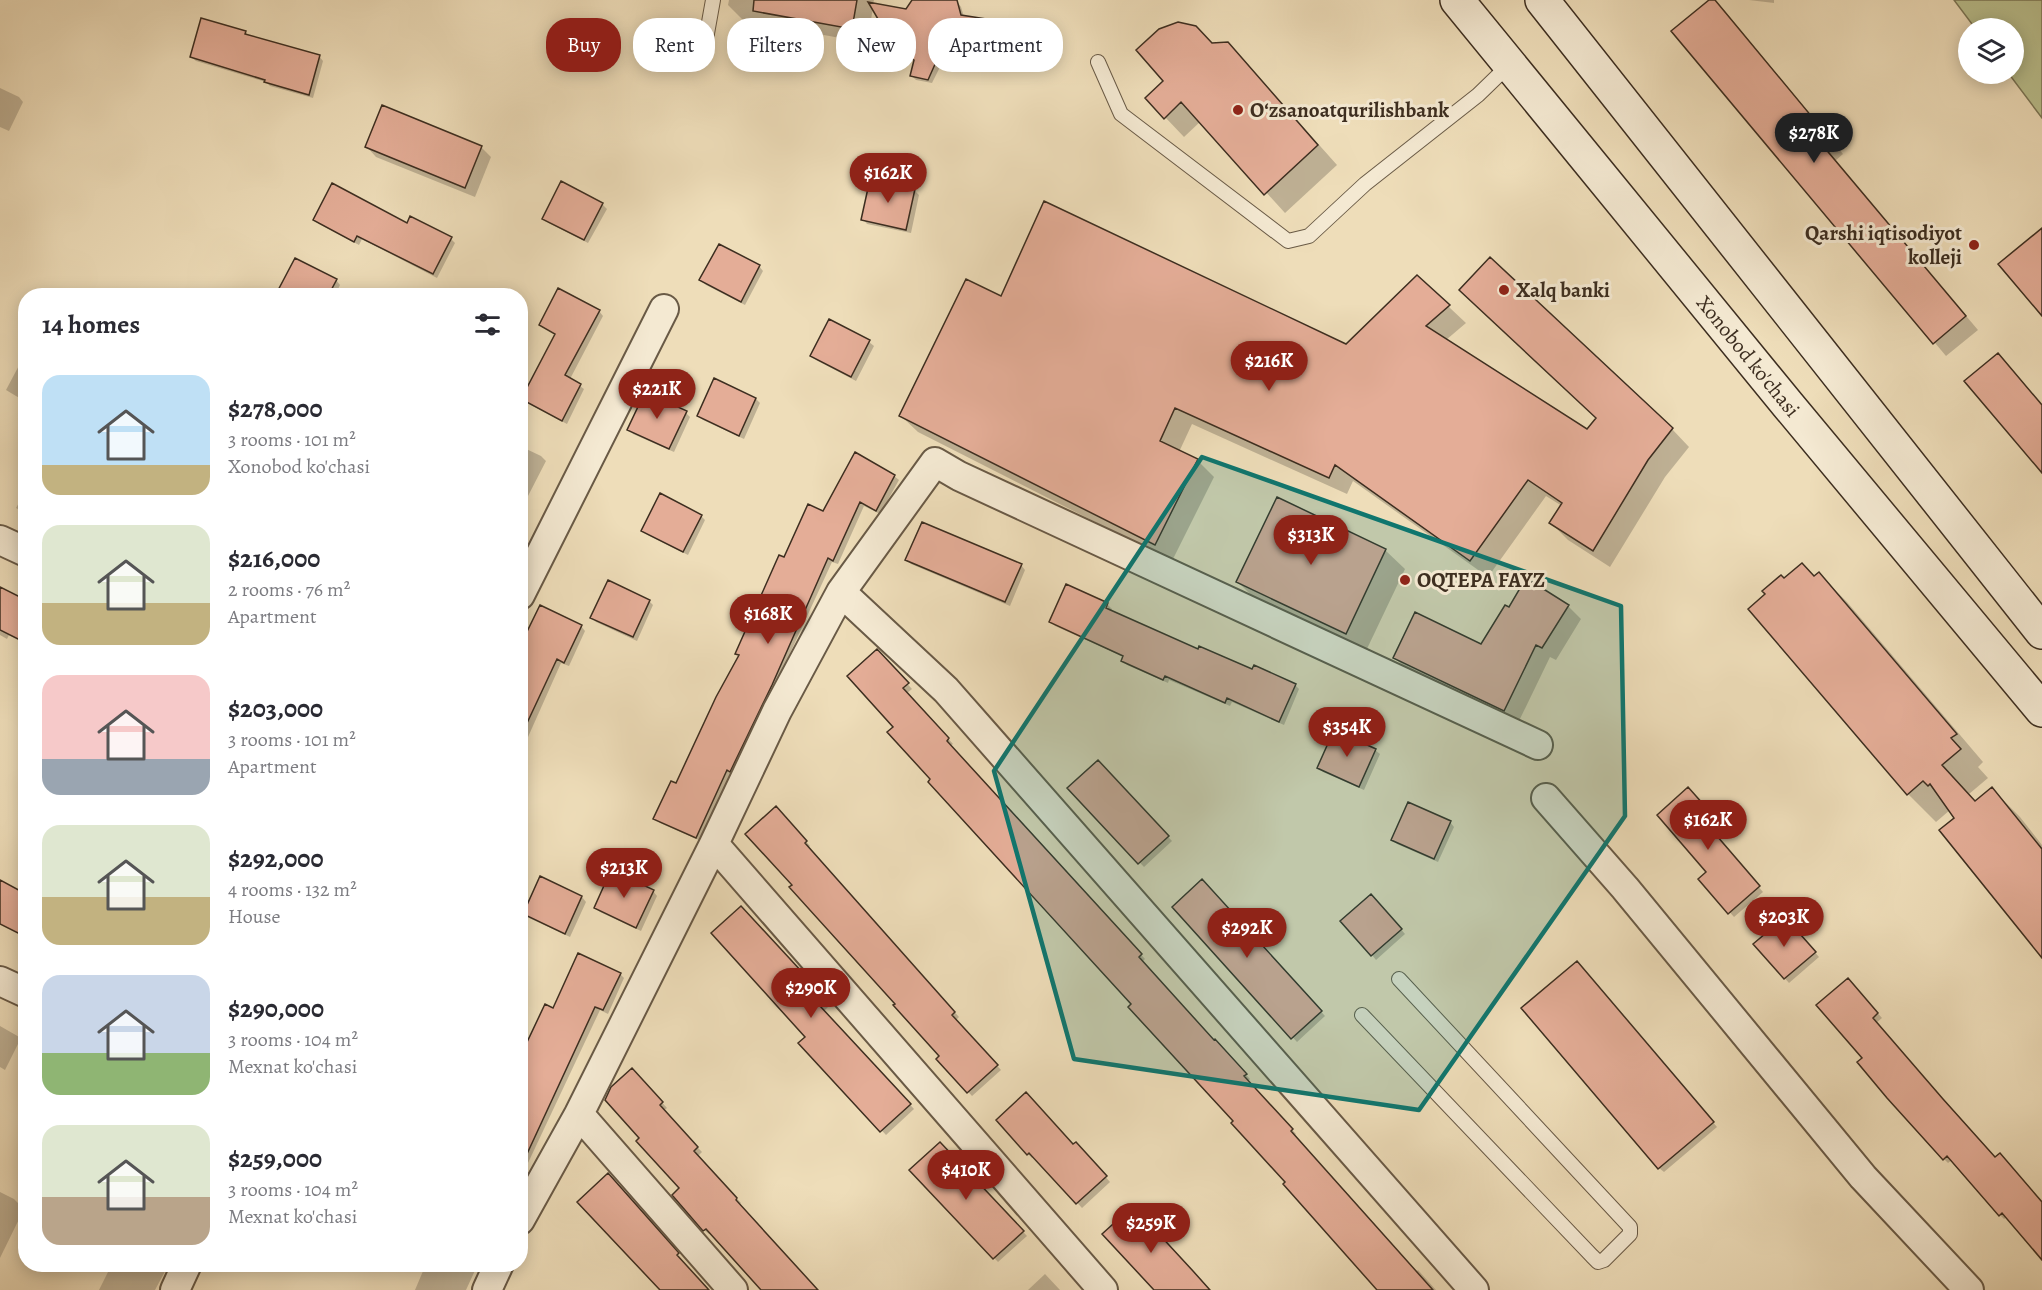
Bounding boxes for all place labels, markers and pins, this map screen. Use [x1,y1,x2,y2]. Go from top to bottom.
place label: Oʻzsanoatqurilishbank [1250,96,1449,124]
marker: Oʻzsanoatqurilishbank [1231,103,1245,117]
pin: $278K [1772,113,1856,164]
pin: $162K [846,153,930,204]
place label: Qarshi iqtisodiyot kolleji [1805,219,1962,271]
marker: Qarshi iqtisodiyot kolleji [1967,238,1981,252]
place label: Xalq banki [1516,276,1610,304]
marker: Xalq banki [1497,283,1511,297]
pin: $216K [1227,341,1311,392]
pin: $221K [615,369,699,420]
pin: $313K [1269,515,1353,566]
place label: OQTEPA FAYZ [1417,566,1545,594]
marker: OQTEPA FAYZ [1398,573,1412,587]
pin: $168K [726,594,810,645]
pin: $354K [1305,707,1389,758]
pin: $162K [1666,800,1750,851]
pin: $213K [582,848,666,899]
pin: $203K [1742,897,1826,948]
pin: $292K [1205,908,1289,959]
pin: $290K [769,968,853,1019]
pin: $410K [924,1150,1008,1201]
pin: $259K [1109,1203,1193,1254]

